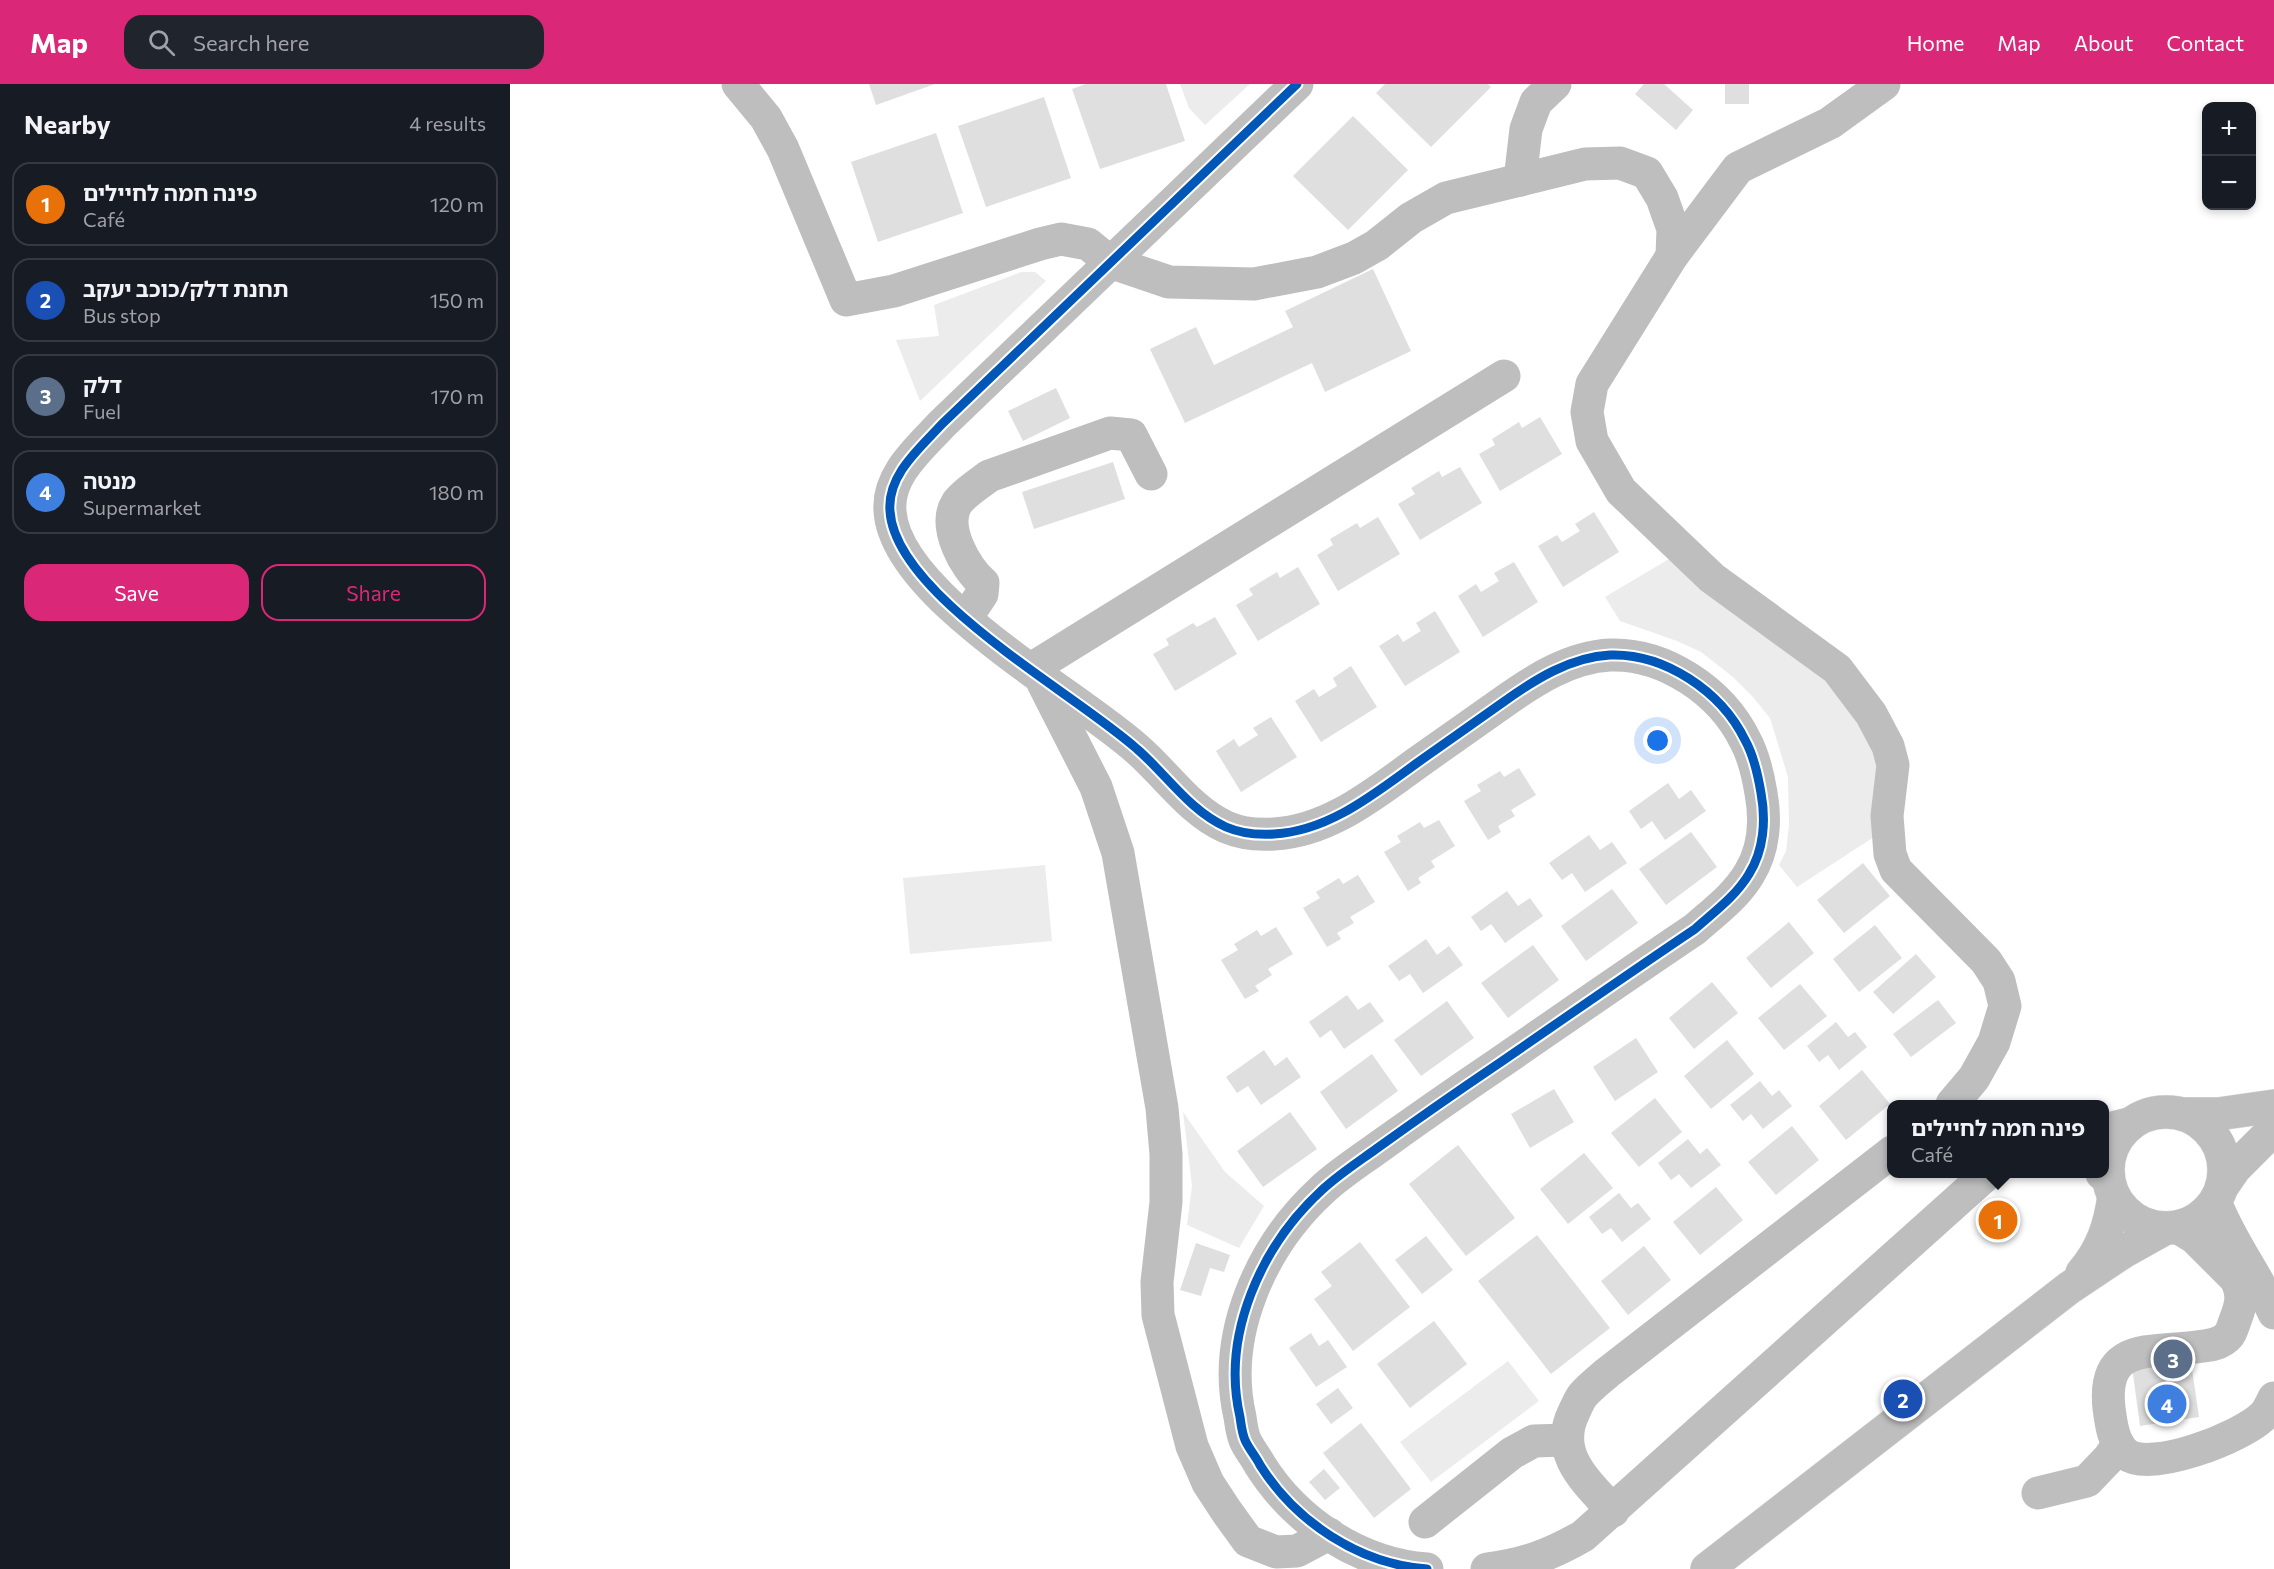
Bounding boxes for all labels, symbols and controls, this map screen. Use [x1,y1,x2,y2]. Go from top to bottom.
search box [124,15,544,69]
text: Map [30,25,88,59]
icon: search [145,26,178,59]
text: Search here [193,29,309,56]
text: Home [1907,30,1964,55]
text: Map [1997,30,2041,55]
text: About [2074,30,2133,55]
text: Contact [2166,30,2244,55]
map controls [2202,102,2256,210]
button: + [2202,102,2256,156]
text: Nearby [24,108,111,139]
text: 4 results [409,111,486,135]
button: − [2202,156,2256,210]
text: פינה חמה לחיילים [83,179,257,206]
text: 1 [41,192,50,216]
text: 120 m [430,192,484,216]
text: Café [83,207,125,231]
text: תחנת דלק/כוכב יעקב [83,275,289,302]
text: 2 [40,288,51,312]
text: 150 m [430,288,484,312]
text: Bus stop [83,303,161,327]
text: דלק [83,371,122,398]
text: 3 [40,384,51,408]
text: 170 m [431,384,484,408]
text: Fuel [83,399,121,423]
text: מנטה [83,467,136,494]
text: 4 [39,480,52,504]
text: 180 m [429,480,484,504]
text: Supermarket [83,495,201,519]
button: Save [24,564,249,621]
button: Share [261,564,486,621]
your location [1643,726,1672,755]
popup [1887,1100,2109,1178]
text: פינה חמה לחיילים [1911,1114,2085,1141]
text: Café [1911,1142,1953,1166]
pin: 1 [1978,1198,2018,1242]
pin: 3 [2154,1336,2192,1382]
pin: 2 [1884,1376,1922,1422]
pin: 4 [2148,1382,2186,1426]

